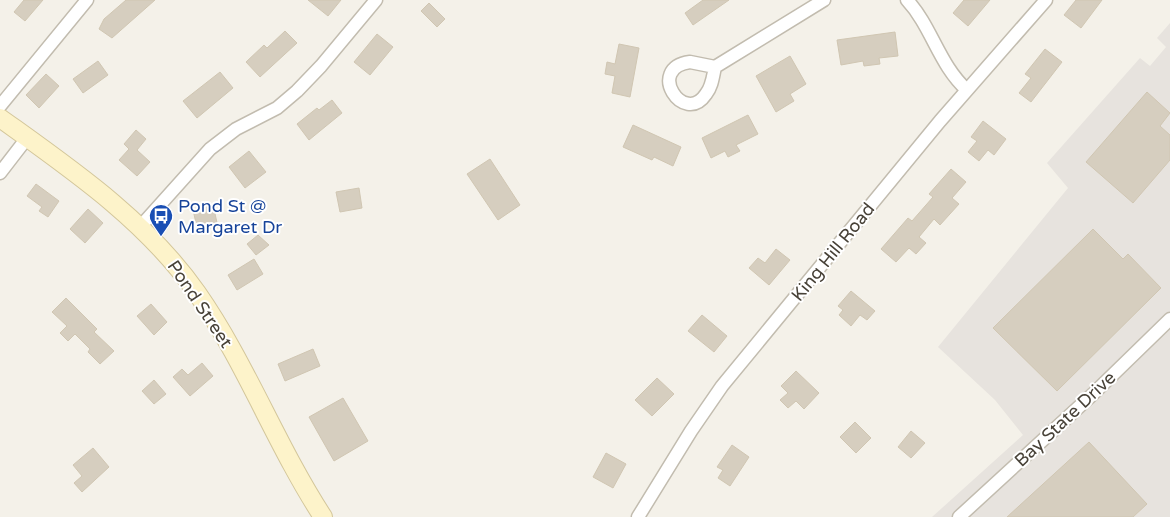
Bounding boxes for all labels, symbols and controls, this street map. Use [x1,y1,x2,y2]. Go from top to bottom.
place label: Pond St @ Margaret Dr [178,195,282,238]
street label: King Hill Road [787,198,879,306]
bus stop icon: Pond St @ Margaret Dr [148,203,174,237]
street label: Pond Street [163,256,237,352]
street label: Bay State Drive [1010,367,1120,471]

